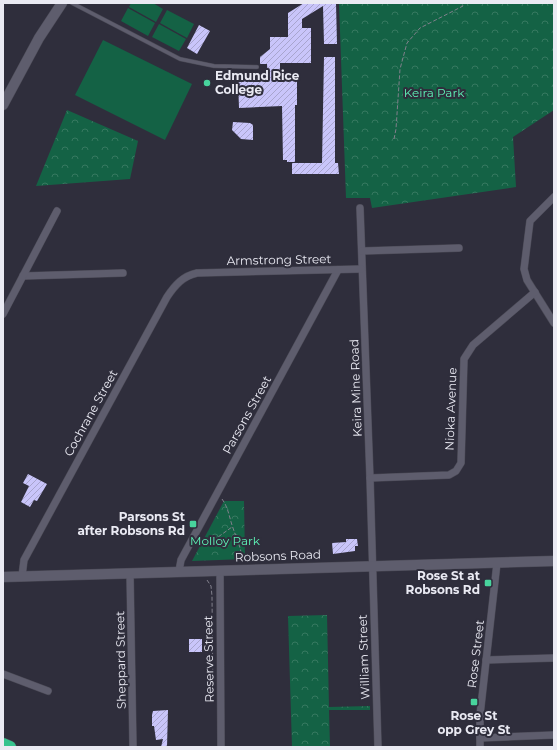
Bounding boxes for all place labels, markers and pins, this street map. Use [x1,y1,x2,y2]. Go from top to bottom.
place label: Edmund Rice College [215,68,300,97]
marker: Edmund Rice College [202,78,212,88]
place label: Parsons St after Robsons Rd [77,509,186,538]
marker: Parsons St after Robsons Rd [188,519,198,529]
place label: Rose St at Robsons Rd [406,568,481,597]
marker: Rose St at Robsons Rd [483,578,493,588]
marker: Rose St opp Grey St [469,697,479,707]
place label: Rose St opp Grey St [437,708,511,737]

